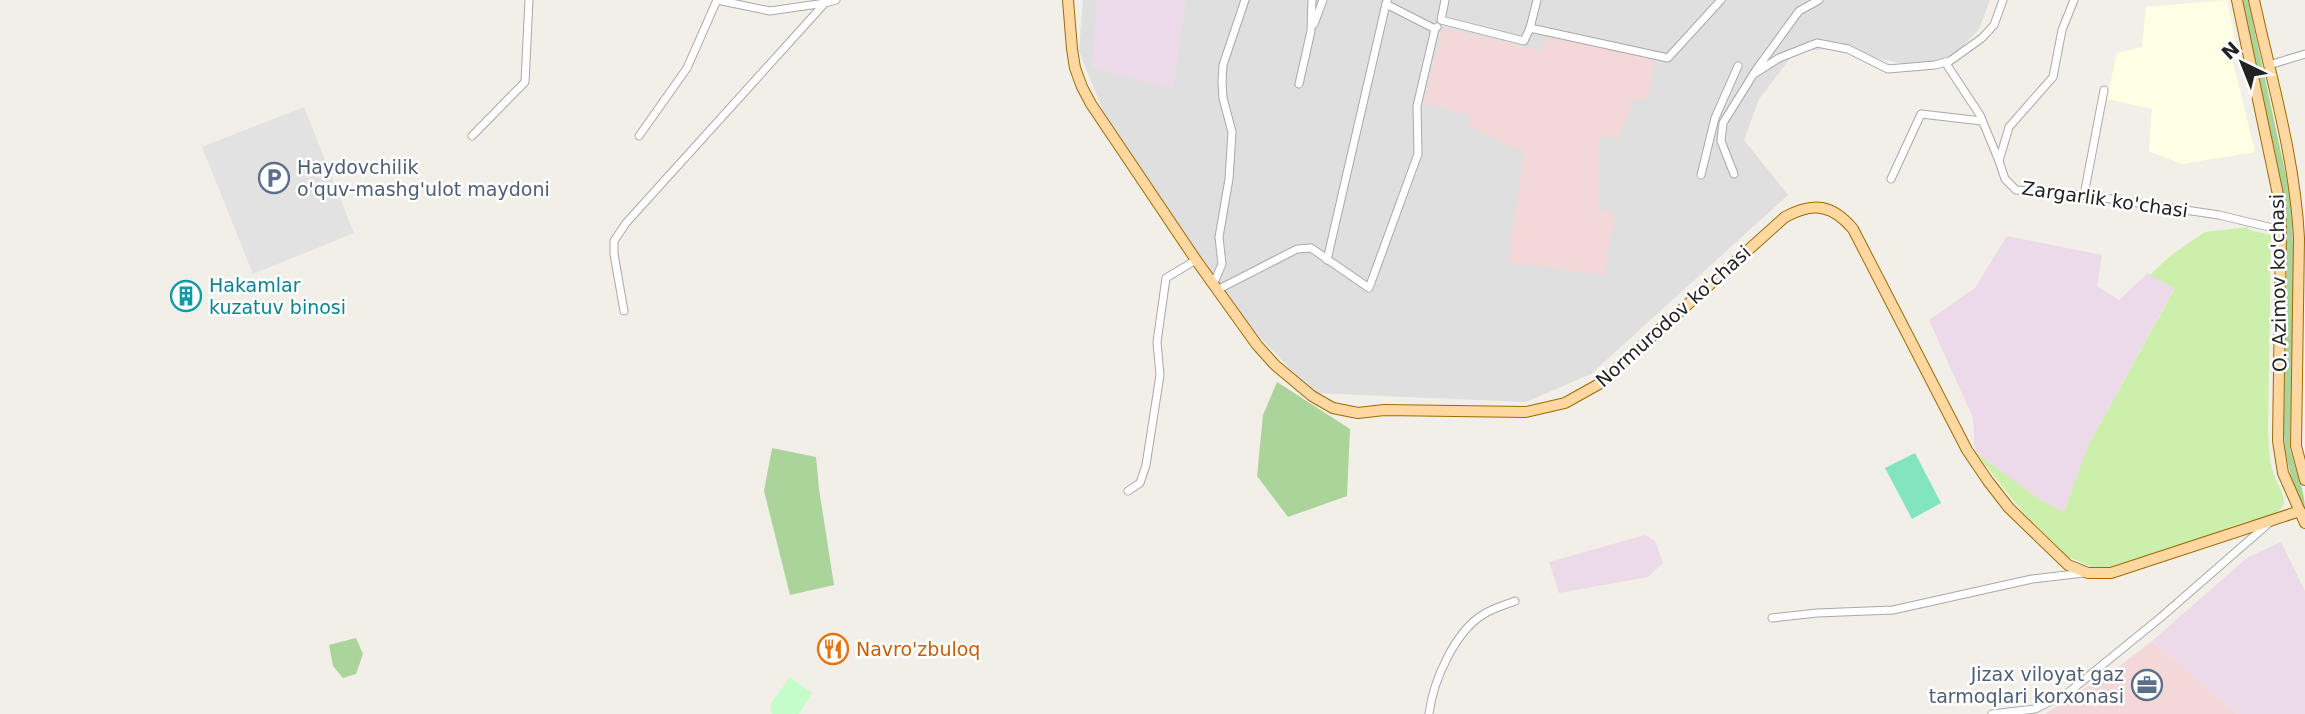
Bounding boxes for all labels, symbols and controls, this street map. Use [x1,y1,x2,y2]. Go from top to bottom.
north arrow [2207,28,2277,98]
text: N [2217,37,2244,64]
place label: Haydovchilik o'quv-mashg'ulot maydoni [297,156,550,200]
parking icon: Haydovchilik o'quv-mashg'ulot maydoni [257,161,291,195]
street label: Zargarlik ko'chasi [2020,176,2190,222]
street label: O. Azimov ko'chasi [2265,194,2291,372]
street label: Normurodov ko'chasi [1591,241,1755,391]
place label: Hakamlar kuzatuv binosi [209,274,346,318]
building icon: Hakamlar kuzatuv binosi [169,279,203,313]
restaurant icon: Navro'zbuloq [816,632,850,666]
place label: Navro'zbuloq [856,638,980,660]
place label: Jizax viloyat gaz tarmoqlari korxonasi [1929,663,2124,707]
office icon: Jizax viloyat gaz tarmoqlari korxonasi [2130,668,2164,702]

